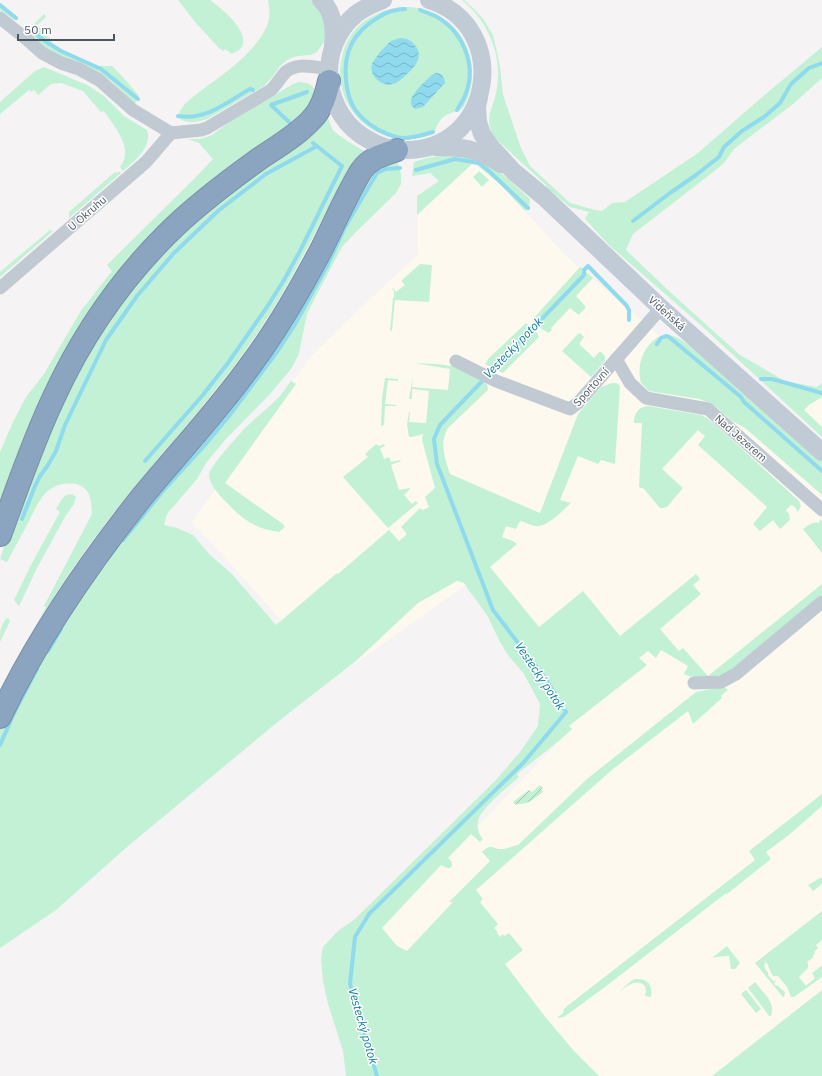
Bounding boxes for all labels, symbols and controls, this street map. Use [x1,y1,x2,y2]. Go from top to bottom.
scale bar [18,16,114,42]
text: 50 m [24,22,52,37]
street label: U Okruhu [65,192,109,234]
street label: Vídeňská [646,293,689,333]
water label: Vestecký potok [480,313,546,381]
street label: Sportovní [570,365,612,409]
street label: Nad Jezerem [712,411,770,465]
water label: Vestecký potok [512,639,569,713]
water label: Vestecký potok [345,986,382,1067]

